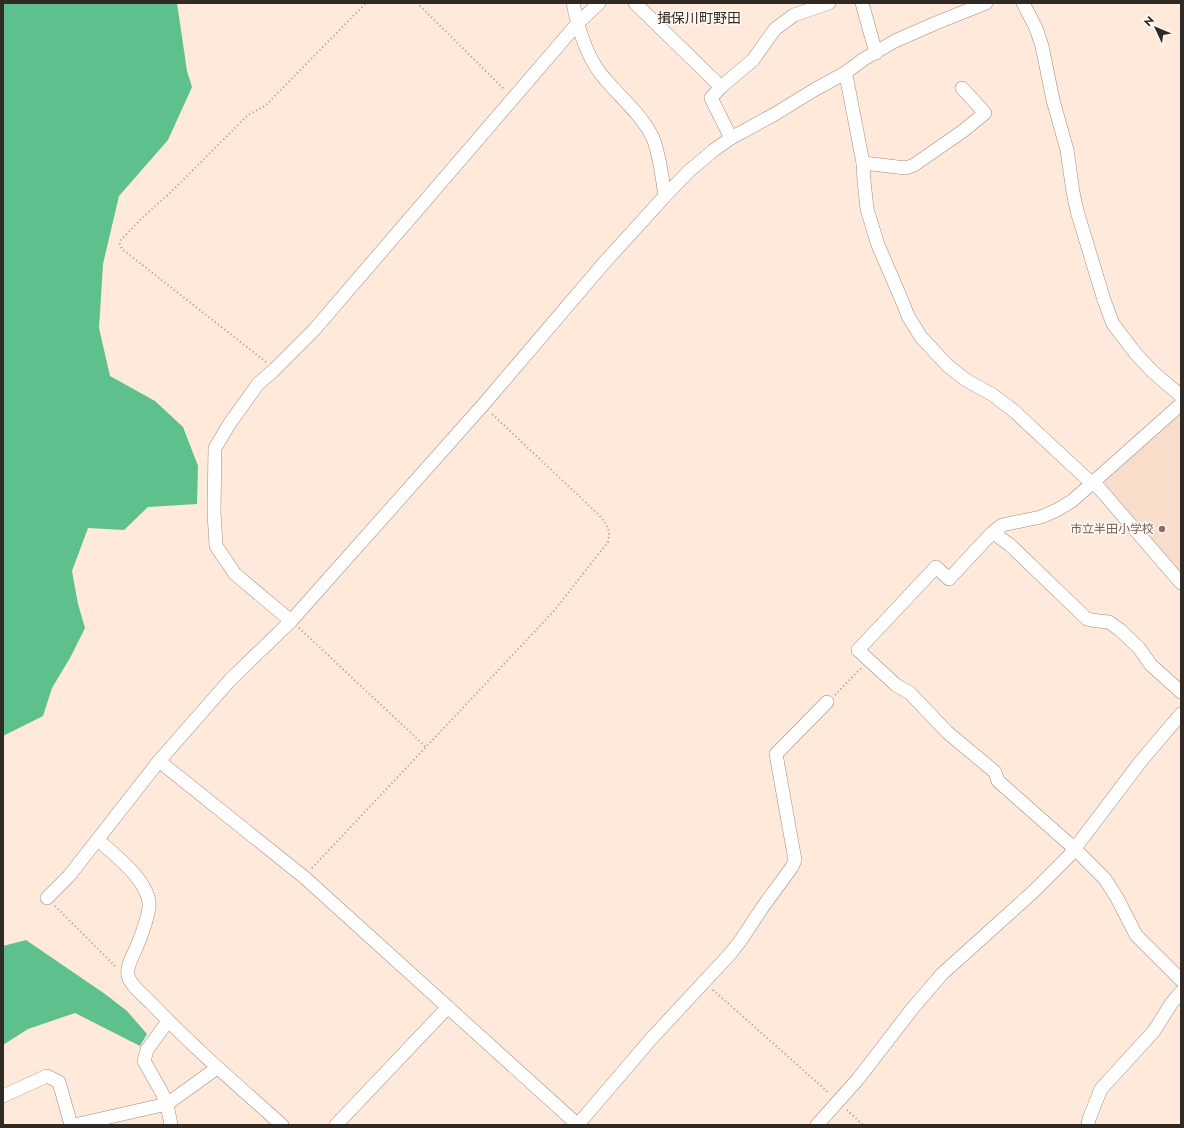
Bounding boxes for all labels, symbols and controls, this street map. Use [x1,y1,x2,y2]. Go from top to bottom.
district label: 揖保川町野田 [657,8,741,28]
north arrow [1136,8,1176,48]
text: N [1140,12,1158,30]
place label: 市立半田小学校 [1070,520,1154,538]
marker: 市立半田小学校 [1157,524,1167,534]

